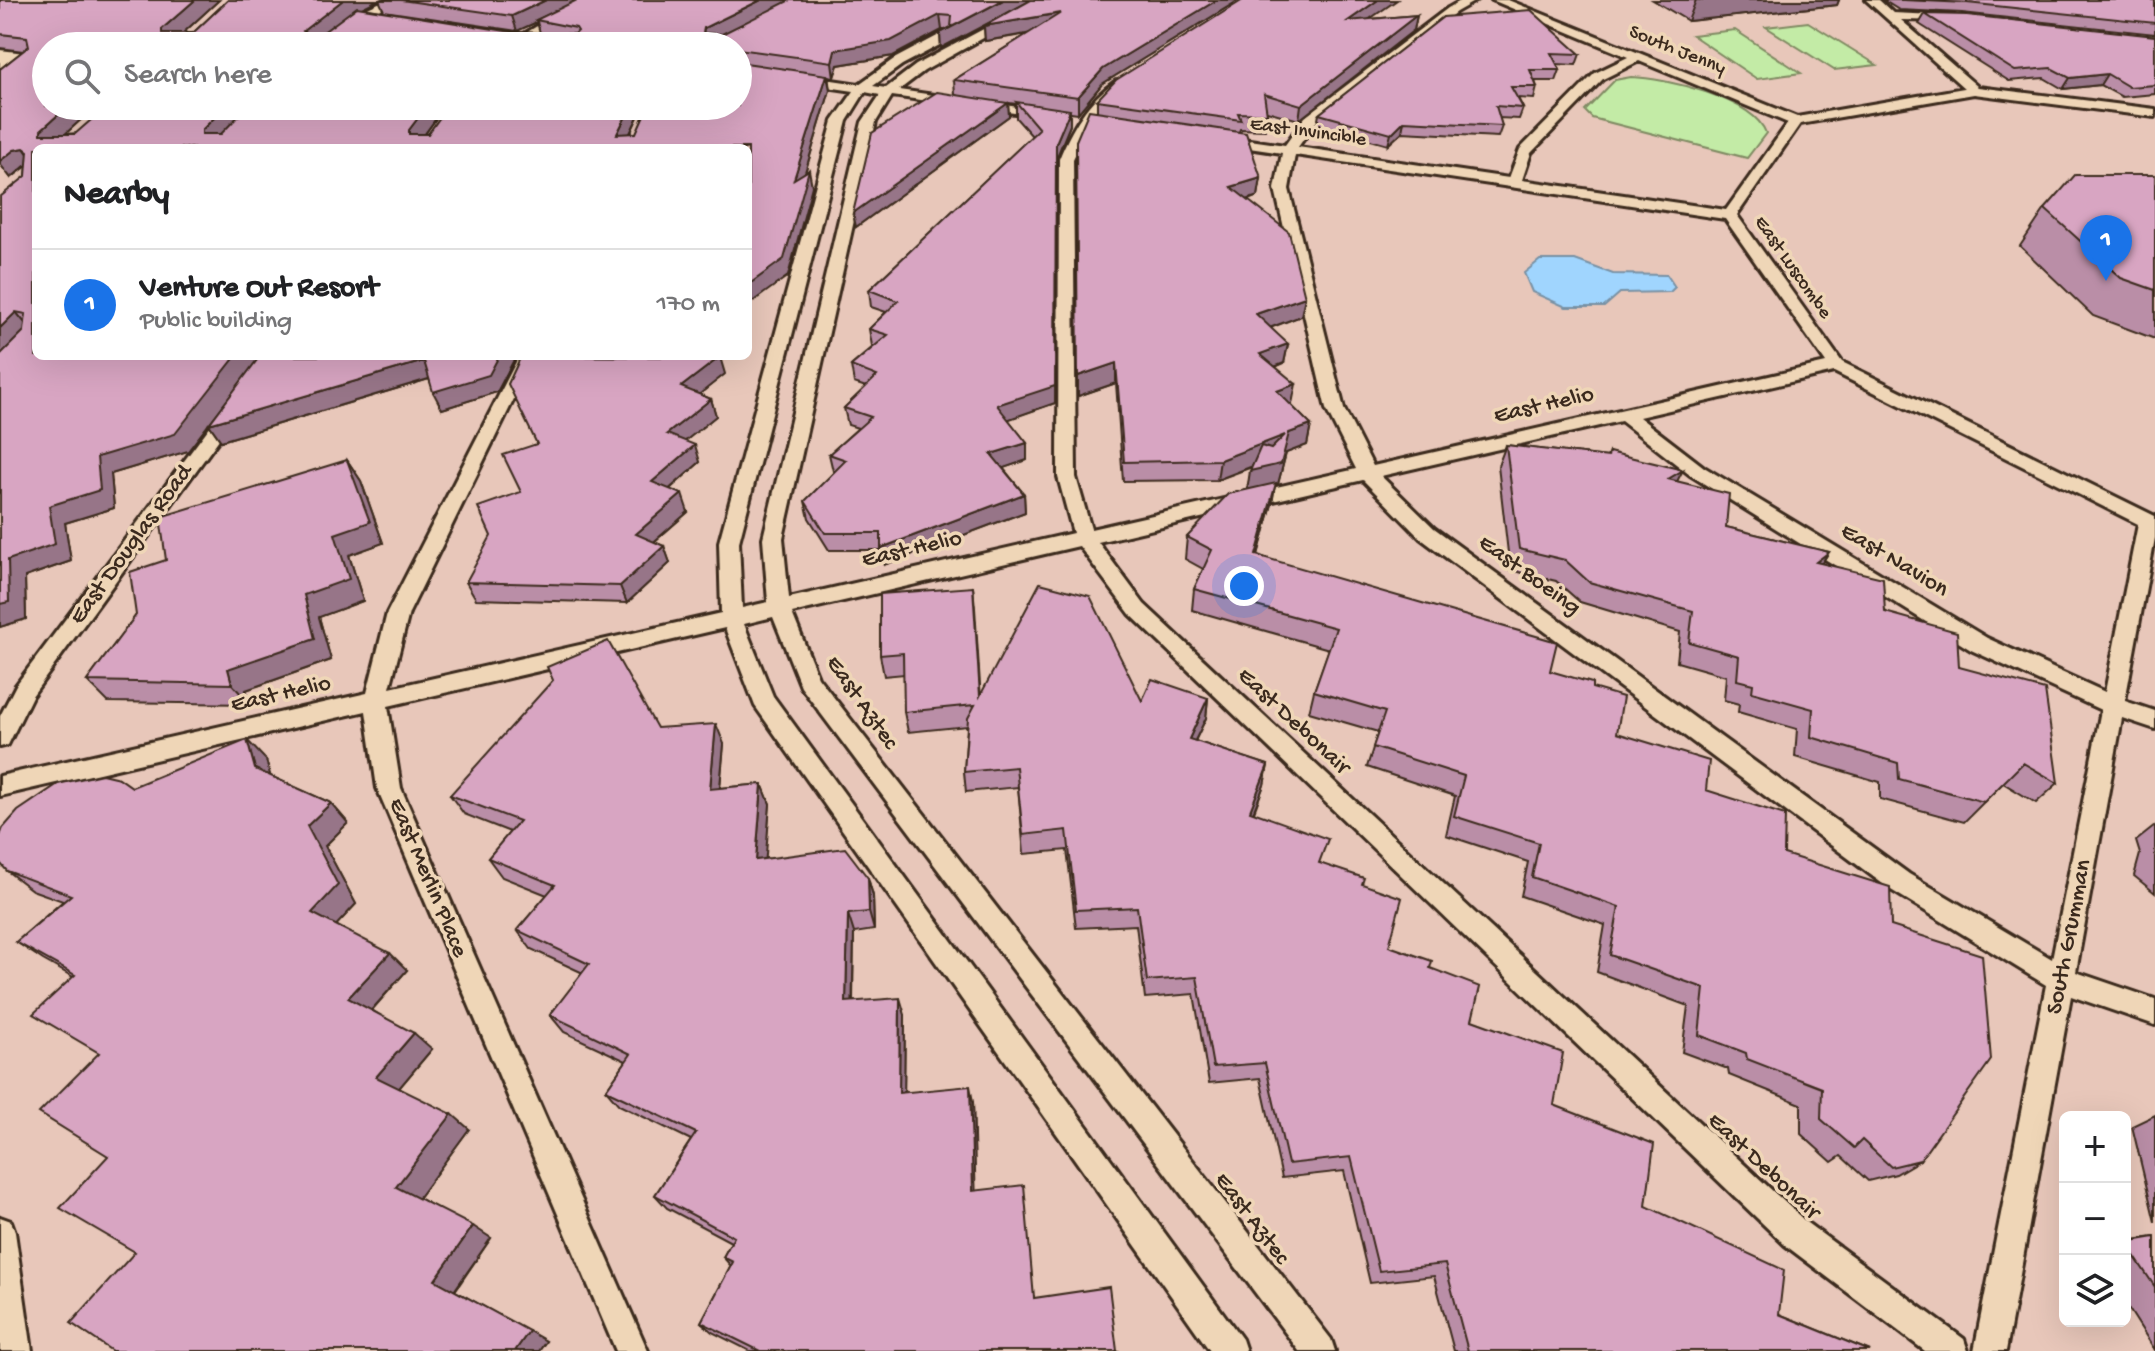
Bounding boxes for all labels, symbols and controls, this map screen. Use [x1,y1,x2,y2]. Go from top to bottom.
street label: South Jenny [1625,21,1729,81]
search box [32,32,752,120]
icon: search [60,54,104,98]
text: Search here [124,59,272,94]
street label: East Invincible [1248,113,1368,153]
text: Nearby [64,176,169,216]
street label: East Luscombe [1748,212,1836,324]
pin: 1 [2080,215,2132,281]
text: Venture Out Resort [140,272,378,307]
text: 1 [85,290,95,321]
text: 170 m [657,290,720,321]
text: Public building [140,307,292,338]
street label: East Helio [1491,380,1597,432]
street label: East Douglas Road [64,458,201,631]
street label: East Navion [1835,517,1954,605]
street label: East Helio [859,524,965,576]
street label: East Boeing [1472,529,1586,623]
your location [1224,566,1264,606]
street label: East Aztec [818,651,904,756]
street label: East Debonair [1230,662,1357,783]
street label: East Helio [228,669,334,721]
street label: East Merlin Place [380,794,474,963]
street label: South Grumman [2041,857,2099,1017]
street label: East Debonair [1700,1107,1827,1228]
map controls [2059,1111,2131,1327]
button: + [2059,1111,2131,1183]
street label: East Aztec [1207,1167,1295,1271]
button: − [2059,1183,2131,1255]
button: layers [2059,1255,2131,1327]

